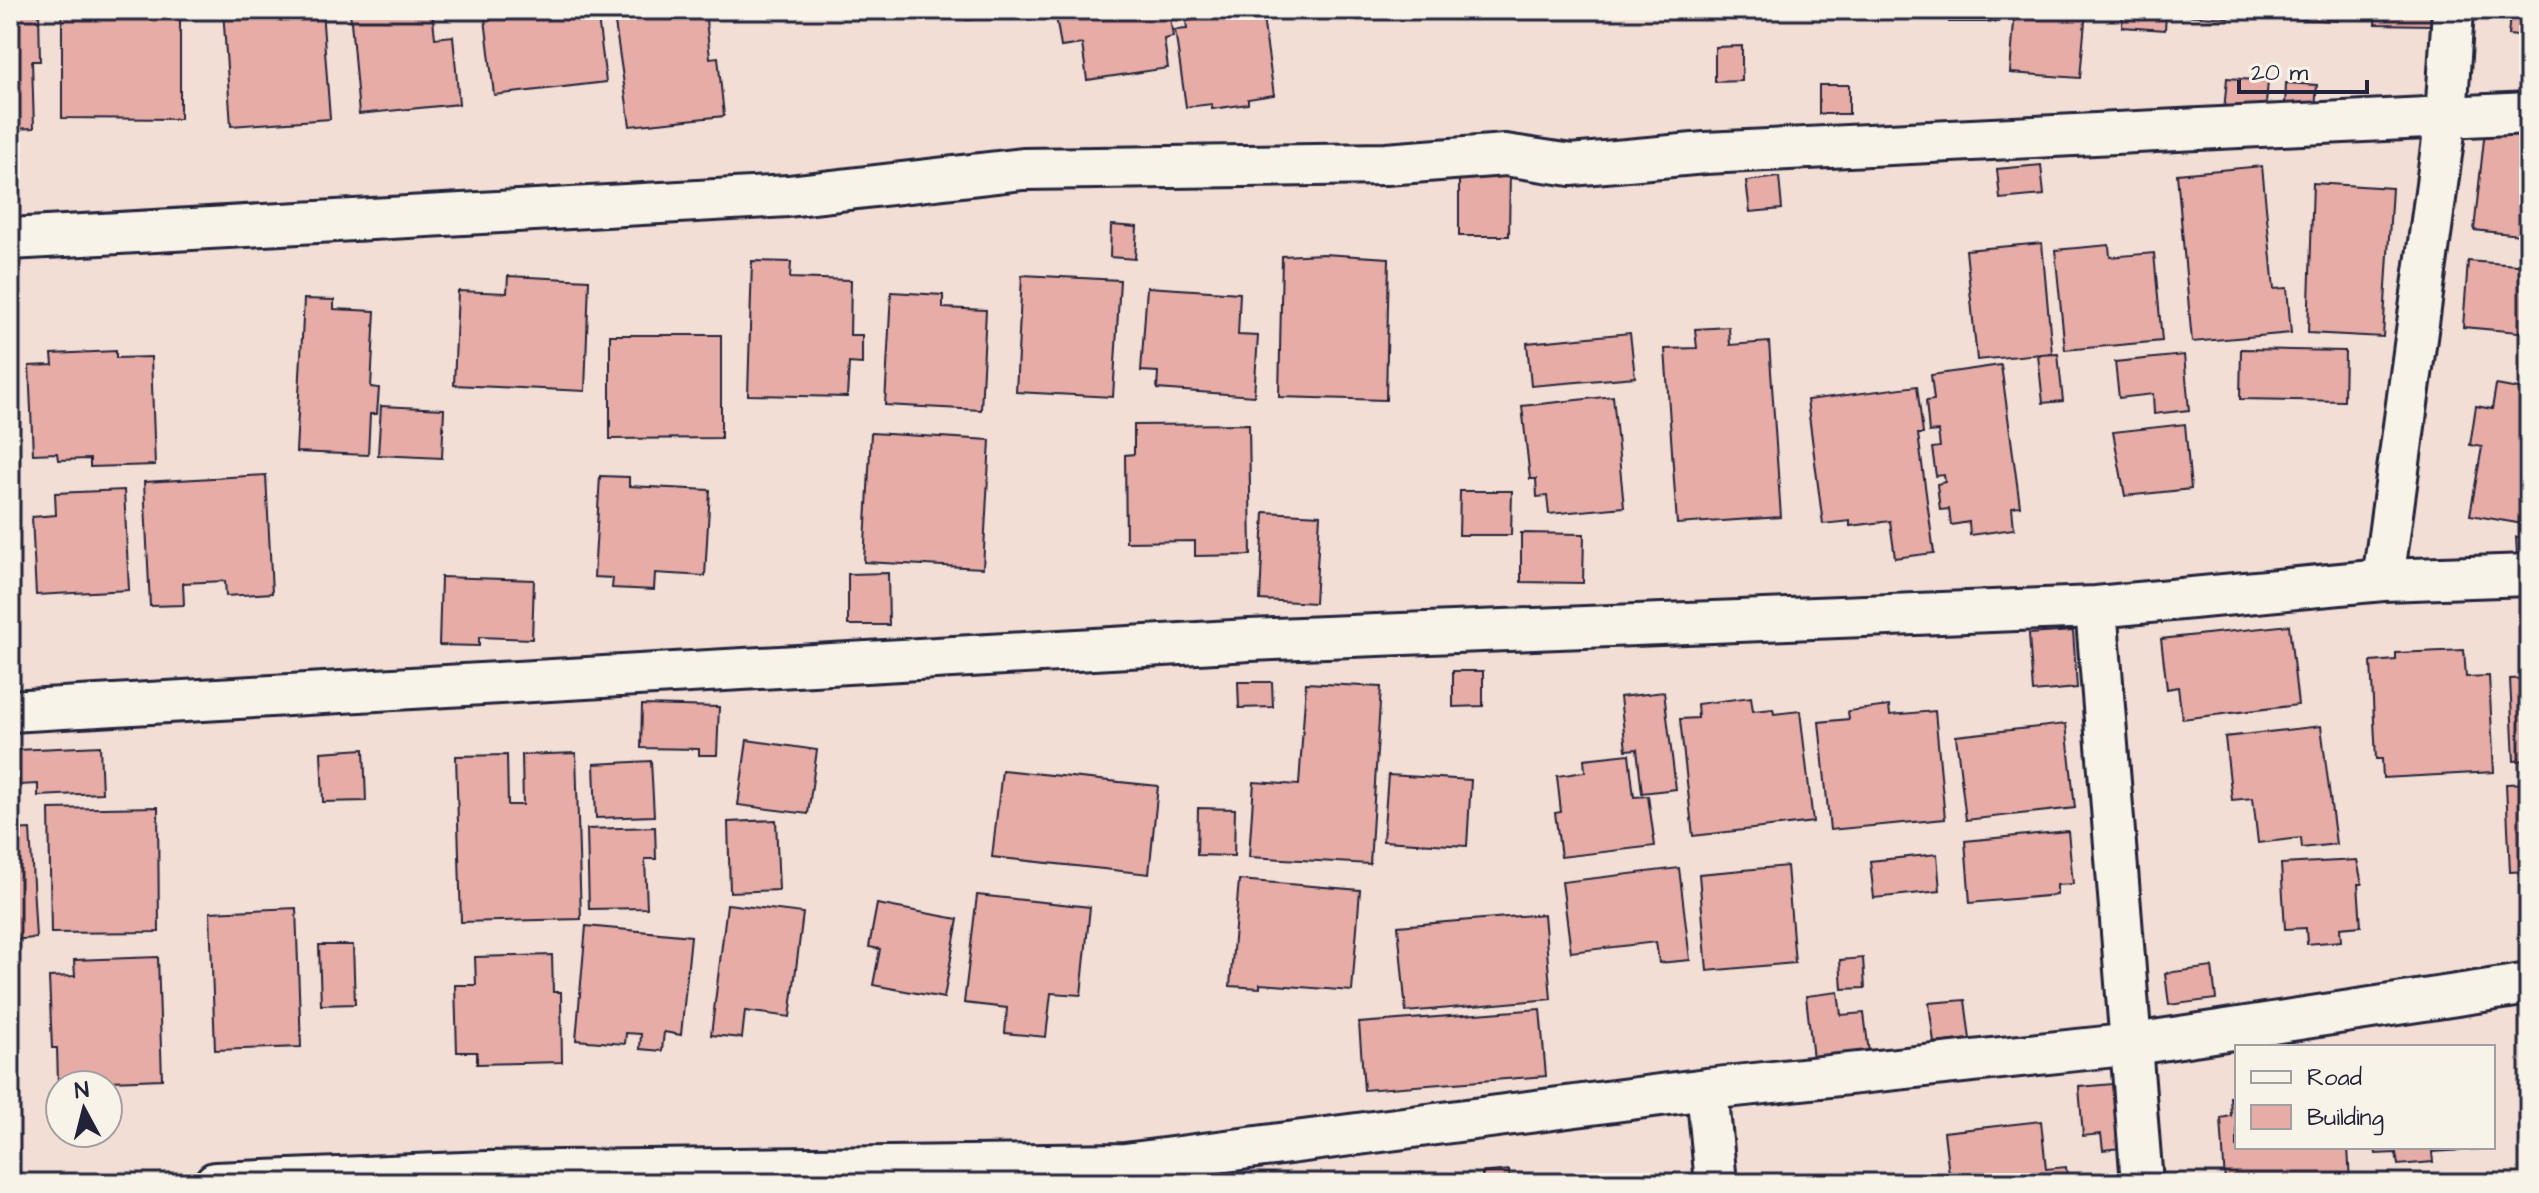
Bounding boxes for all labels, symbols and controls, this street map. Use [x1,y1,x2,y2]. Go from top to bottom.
scale bar [2239,44,2367,94]
text: 20 m [2251,56,2308,90]
legend [2235,1045,2495,1149]
text: Road [2307,1061,2362,1095]
north arrow [44,1069,124,1149]
text: N [73,1074,91,1107]
text: Building [2307,1101,2384,1136]

